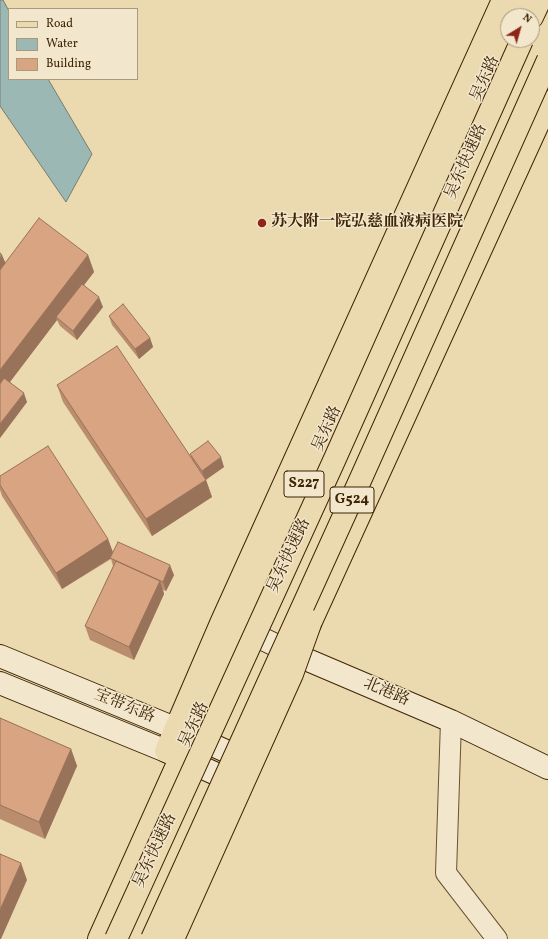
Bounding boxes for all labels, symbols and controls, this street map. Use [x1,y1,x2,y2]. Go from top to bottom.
legend [8,8,138,80]
north arrow [500,8,540,48]
text: N [519,10,535,27]
text: Road [46,16,73,32]
text: Water [46,36,78,52]
street label: 吴东路 [467,53,505,105]
text: Building [46,56,91,72]
street label: 吴东快速路 [442,122,492,202]
place label: 苏大附一院弘慈血液病医院 [271,213,463,233]
marker: 苏大附一院弘慈血液病医院 [256,217,268,229]
street label: 吴东路 [309,403,347,455]
road number: S227 [284,471,324,497]
road number: G524 [330,487,374,513]
street label: 吴东快速路 [264,516,316,596]
street label: 北港路 [360,675,412,711]
street label: 宝带东路 [91,686,157,728]
street label: 吴东路 [176,699,214,751]
street label: 吴东快速路 [130,811,182,891]

